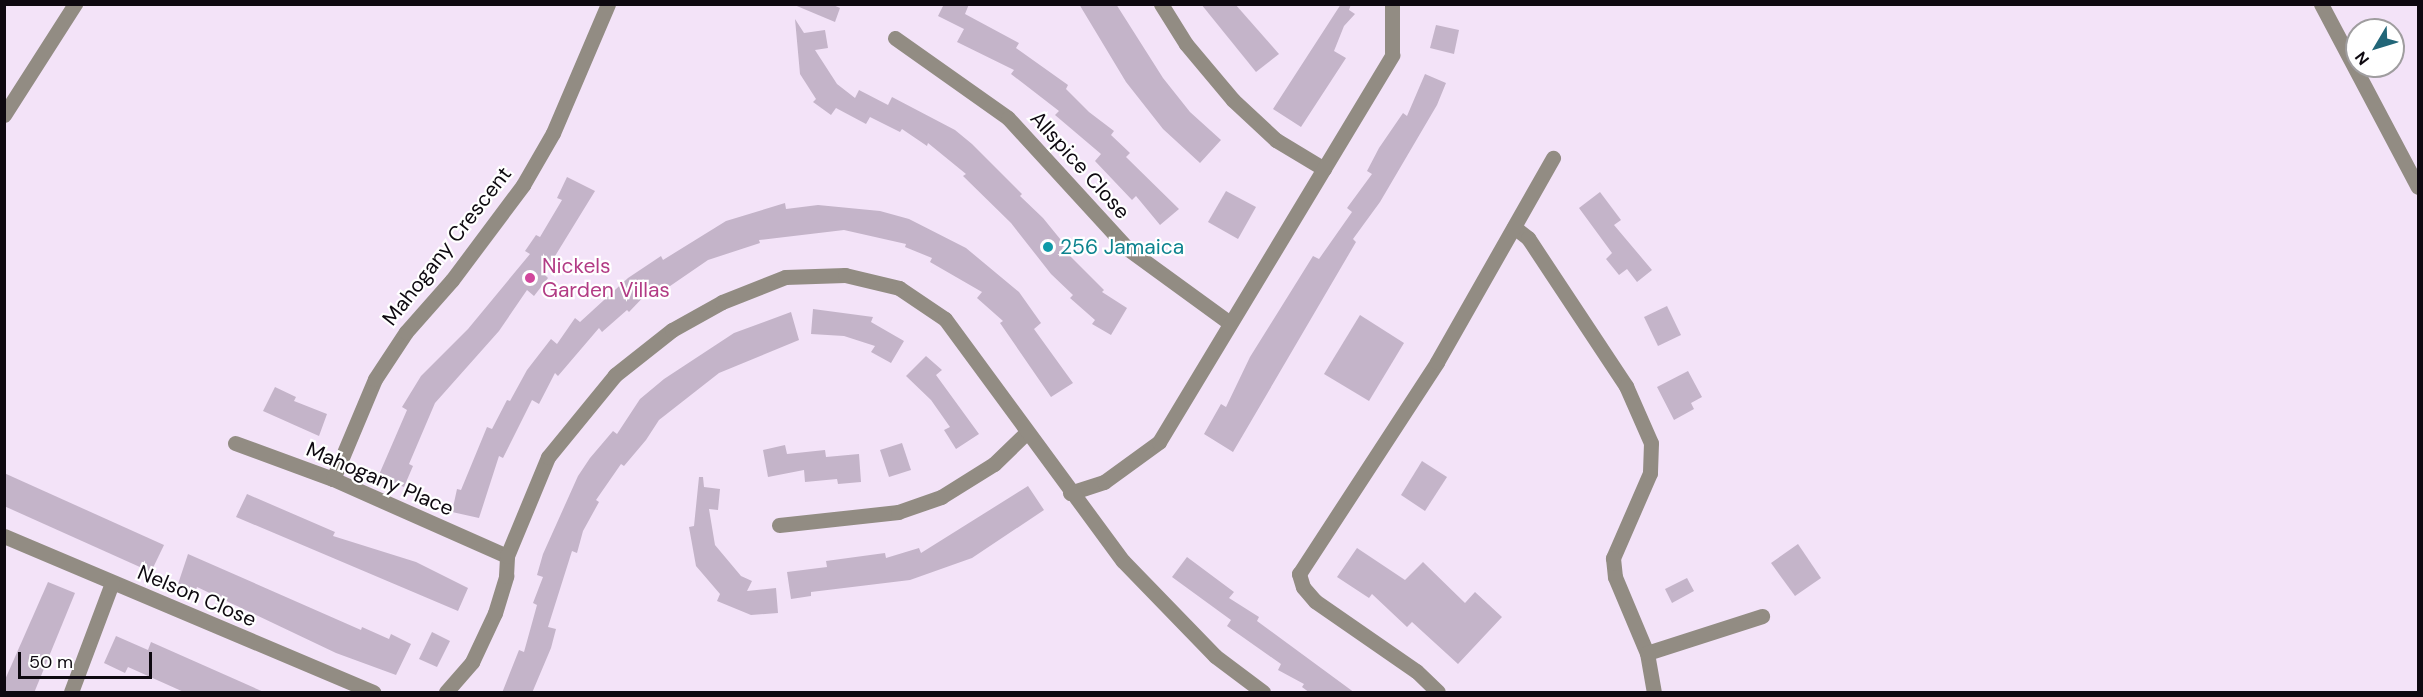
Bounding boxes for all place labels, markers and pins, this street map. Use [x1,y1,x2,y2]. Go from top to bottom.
place label: 256 Jamaica [1060,234,1184,260]
marker: 256 Jamaica [1041,240,1055,254]
place label: Nickels Garden Villas [542,253,670,303]
marker: Nickels Garden Villas [523,271,537,285]

